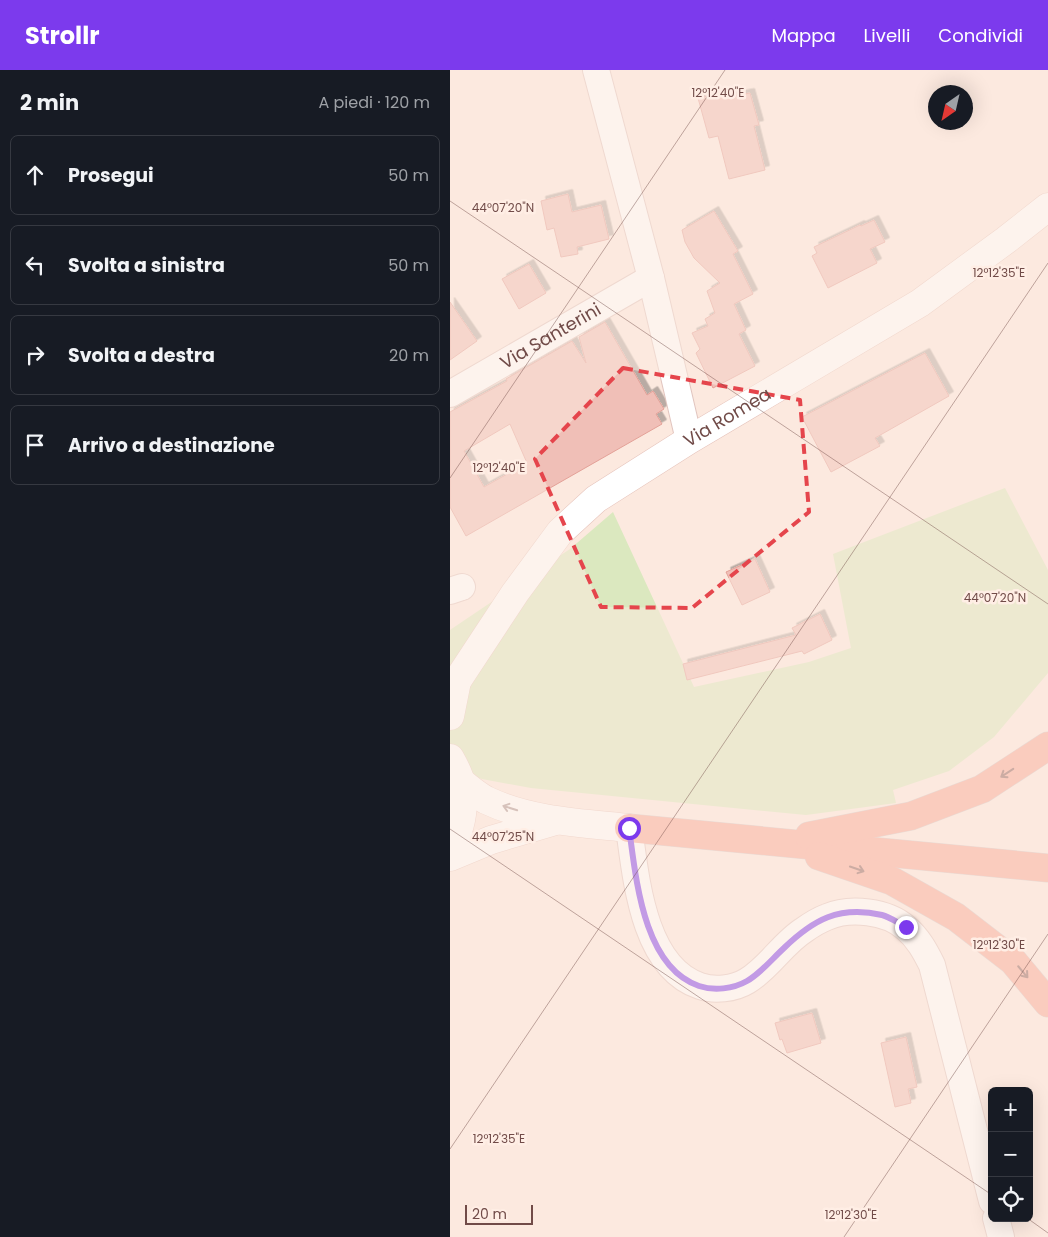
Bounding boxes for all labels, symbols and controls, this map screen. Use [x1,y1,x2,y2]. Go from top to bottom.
text: Strollr [25,19,100,52]
text: Mappa [771,23,836,48]
text: Livelli [864,23,910,48]
text: Condividi [938,23,1023,48]
text: 12°12'40"E [691,84,745,101]
north arrow [928,85,973,130]
text: 2 min [20,88,79,117]
text: A piedi · 120 m [318,91,430,114]
icon: ahead [21,161,49,189]
text: Prosegui [68,162,154,189]
text: 50 m [388,164,429,187]
text: 44°07'20"N [472,199,534,216]
icon: left [21,251,49,279]
text: Svolta a sinistra [68,252,225,279]
text: 50 m [388,254,429,277]
text: 12°12'35"E [973,264,1025,281]
street label: Via Santerini [495,297,605,375]
icon: right [21,341,49,369]
text: Svolta a destra [68,342,215,369]
text: 20 m [389,344,429,367]
street label: Via Romea [679,381,776,453]
icon: arrive [21,431,49,459]
text: Arrivo a destinazione [68,432,275,459]
text: 12°12'40"E [472,459,526,476]
text: 44°07'20"N [964,589,1026,606]
one-way arrow [1000,767,1014,778]
one-way arrow [502,803,518,813]
route start [618,817,641,840]
text: 44°07'25"N [472,828,534,845]
one-way arrow [848,865,864,874]
route end [895,916,918,939]
text: 12°12'30"E [973,936,1025,953]
one-way arrow [1017,966,1028,979]
map controls [988,1087,1033,1222]
button: + [988,1087,1033,1132]
text: 12°12'35"E [473,1130,525,1147]
button: − [988,1132,1033,1177]
button: locate [988,1177,1033,1222]
scale bar [465,1202,532,1225]
text: 20 m [472,1204,507,1224]
text: 12°12'30"E [825,1206,877,1223]

